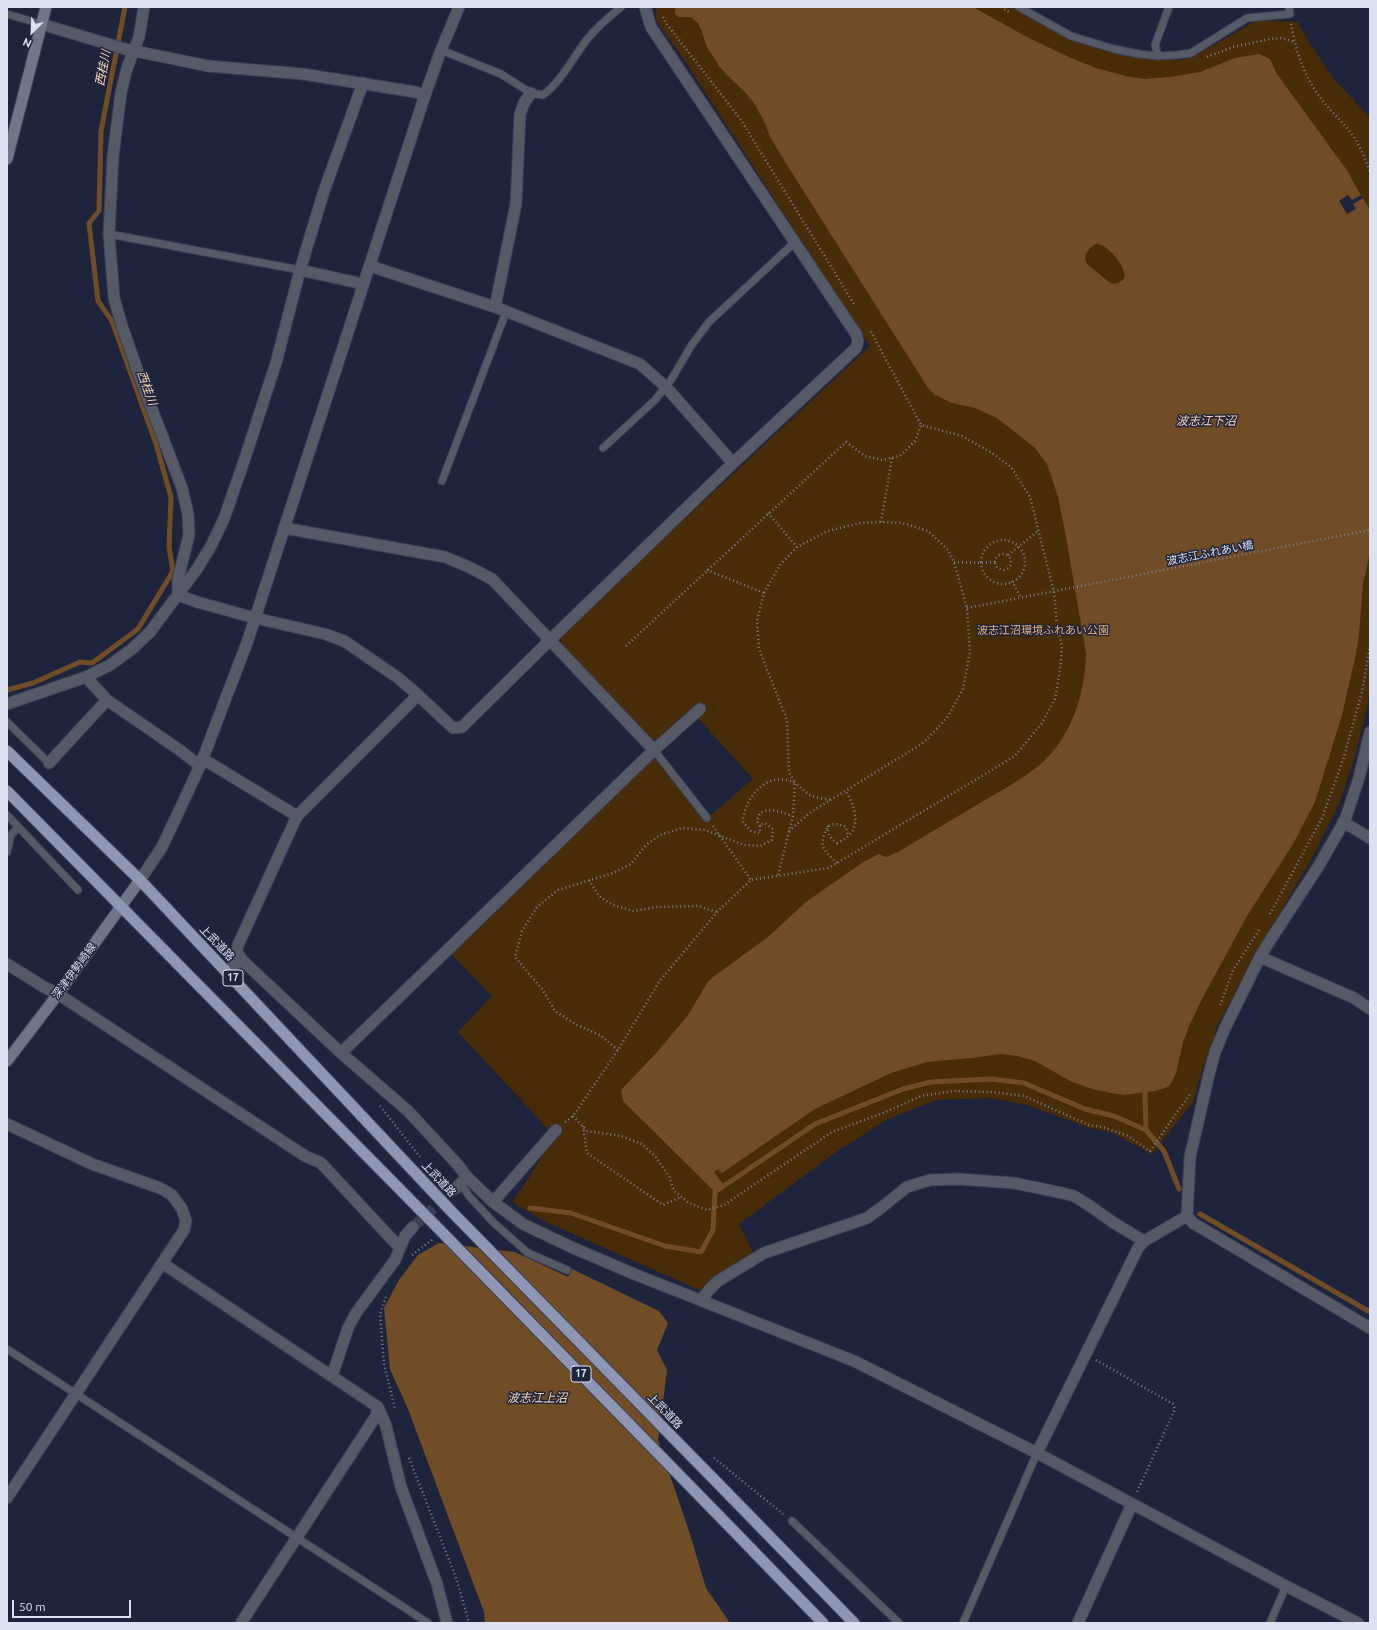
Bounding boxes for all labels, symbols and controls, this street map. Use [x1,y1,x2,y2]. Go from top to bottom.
north arrow [12,12,52,52]
text: N [21,36,33,50]
water label: 西桂川 [92,49,114,87]
water label: 西桂川 [134,369,160,407]
water label: 波志江下沼 [1176,414,1236,428]
street label: 波志江ふれあい橋 [1166,538,1254,568]
park label: 波志江沼環境ふれあい公園 [977,623,1109,637]
street label: 上武道路 [197,923,237,963]
street label: 深津伊勢崎線 [49,940,99,1002]
road number: 17 [223,970,243,986]
street label: 上武道路 [419,1158,459,1200]
road number: 17 [571,1366,591,1382]
water label: 波志江上沼 [507,1391,567,1405]
street label: 上武道路 [645,1391,685,1431]
scale bar [14,1592,133,1618]
text: 50 m [19,1600,46,1613]

